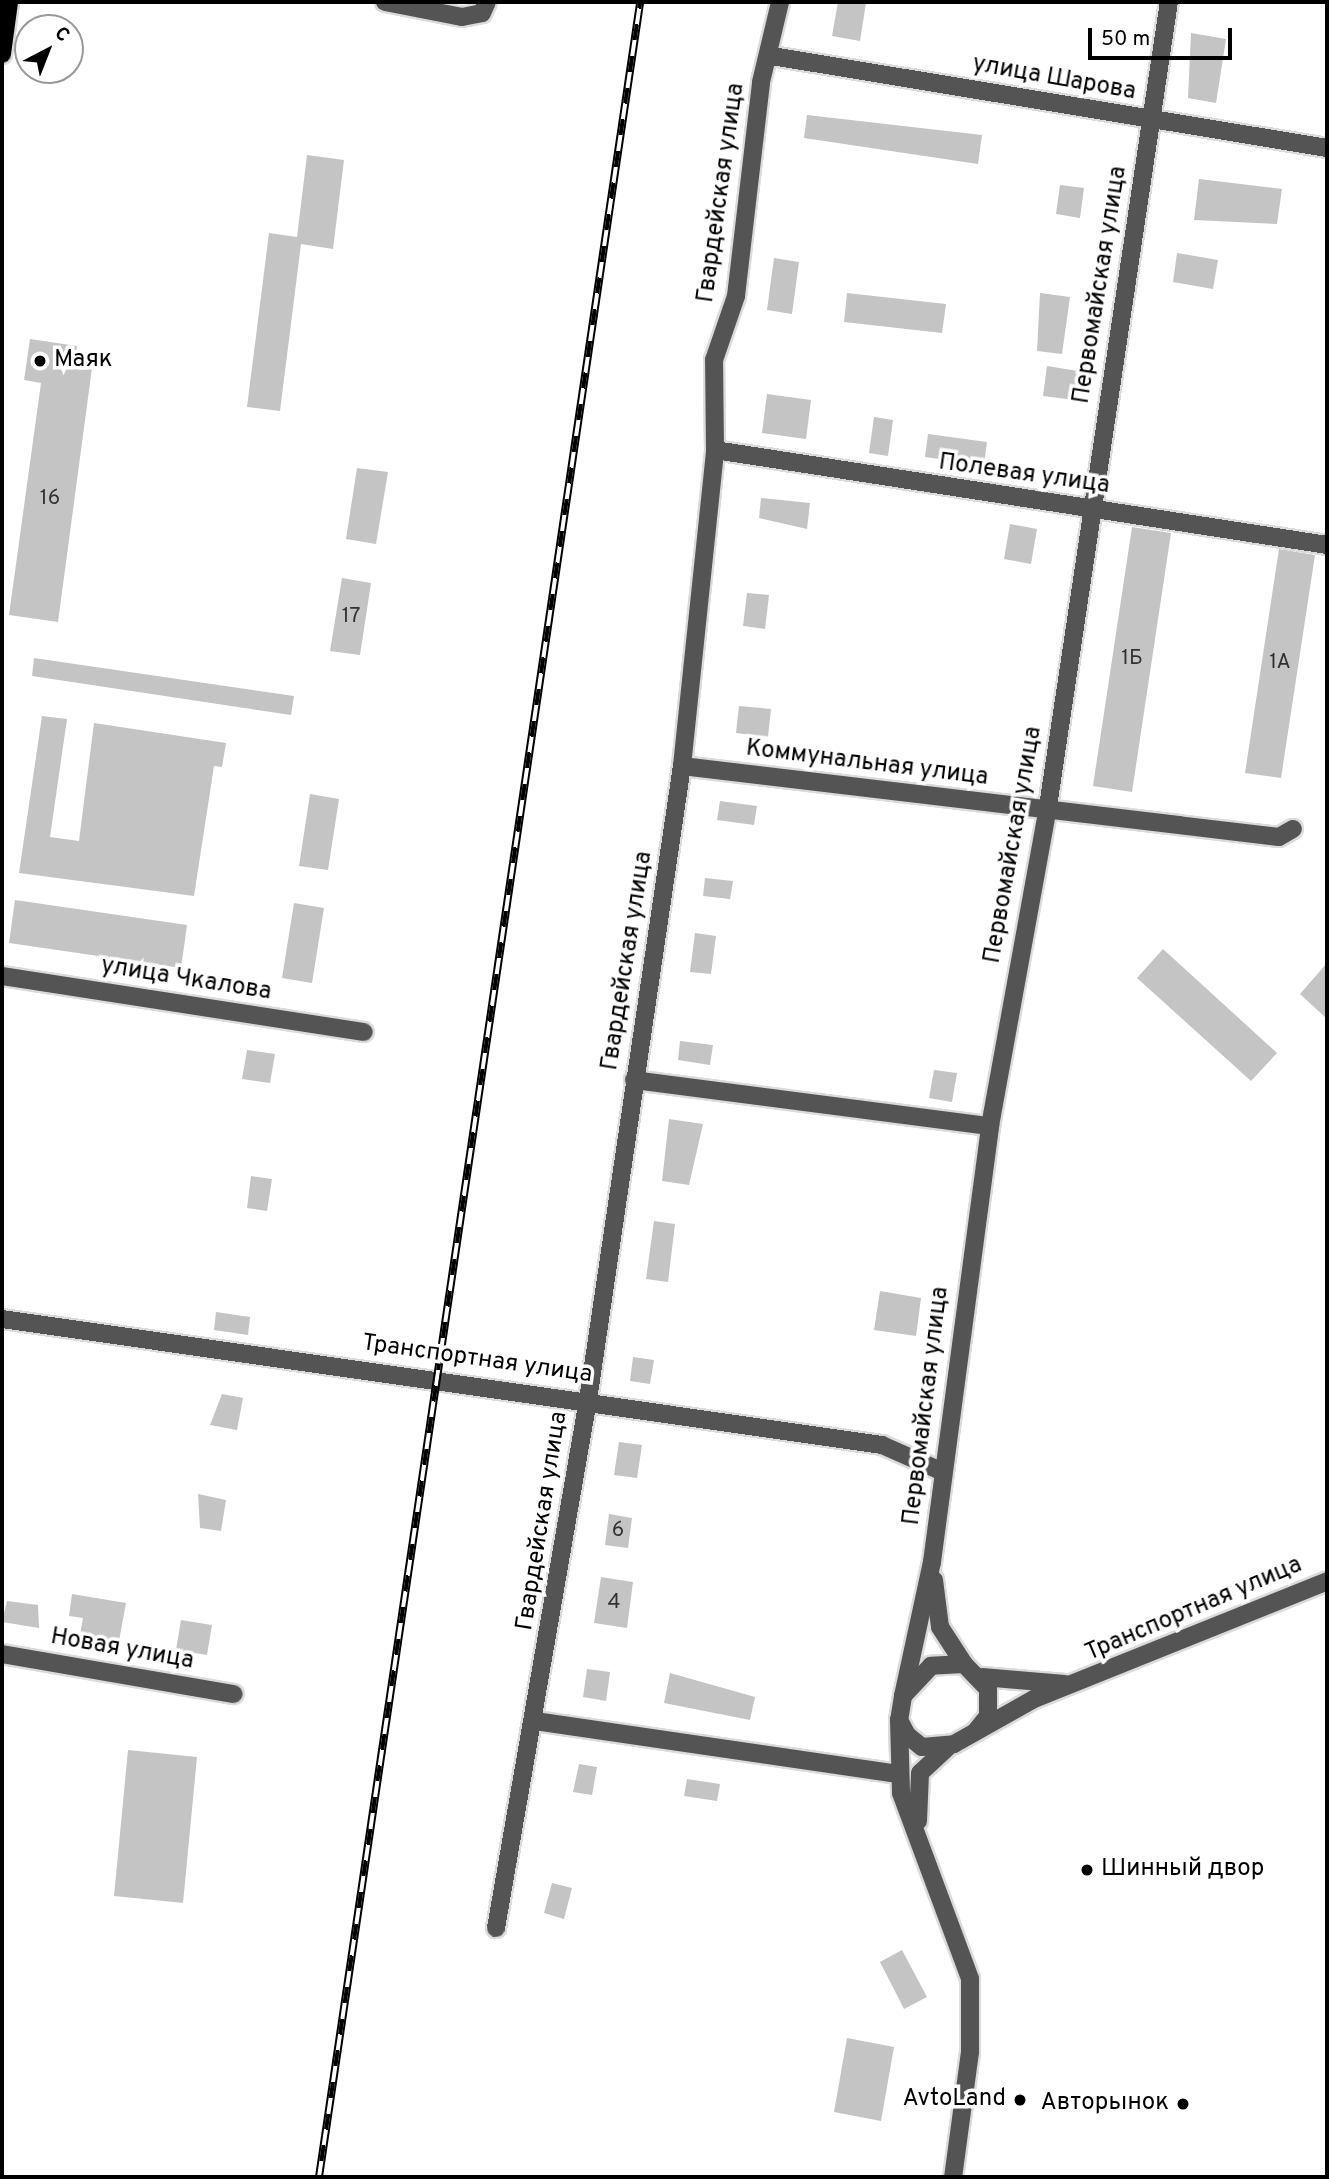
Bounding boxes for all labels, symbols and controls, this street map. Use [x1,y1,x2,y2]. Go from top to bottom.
north arrow [14,14,84,84]
scale bar [1091,14,1234,58]
text: С [49,22,74,48]
text: 50 m [1101,26,1150,53]
street label: улица Шарова [970,50,1138,108]
street label: Гвардейская улица [692,81,752,305]
street label: Первомайская улица [1068,164,1134,406]
place label: Маяк [54,347,113,375]
marker: Маяк [32,353,48,369]
street label: Полевая улица [937,449,1111,501]
house number: 16 [40,486,60,512]
house number: 17 [342,604,360,630]
house number: 1Б [1121,646,1143,672]
house number: 1А [1269,650,1291,676]
street label: Первомайская улица [979,724,1049,966]
street label: Коммунальная улица [744,735,990,793]
street label: Гвардейская улица [596,849,660,1073]
street label: улица Чкалова [99,952,273,1008]
street label: Первомайская улица [898,1285,956,1527]
street label: Транспортная улица [360,1330,594,1390]
street label: Гвардейская улица [511,1409,575,1633]
house number: 6 [612,1518,624,1544]
street label: Транспортная улица [1081,1551,1307,1669]
house number: 4 [607,1590,621,1616]
street label: Новая улица [48,1623,196,1677]
place label: Шинный двор [1101,1856,1264,1884]
marker: Шинный двор [1079,1862,1095,1878]
place label: AvtoLand [902,2086,1006,2114]
place label: Авторынок [1041,2090,1169,2118]
marker: AvtoLand [1012,2092,1028,2108]
marker: Авторынок [1175,2096,1191,2112]

